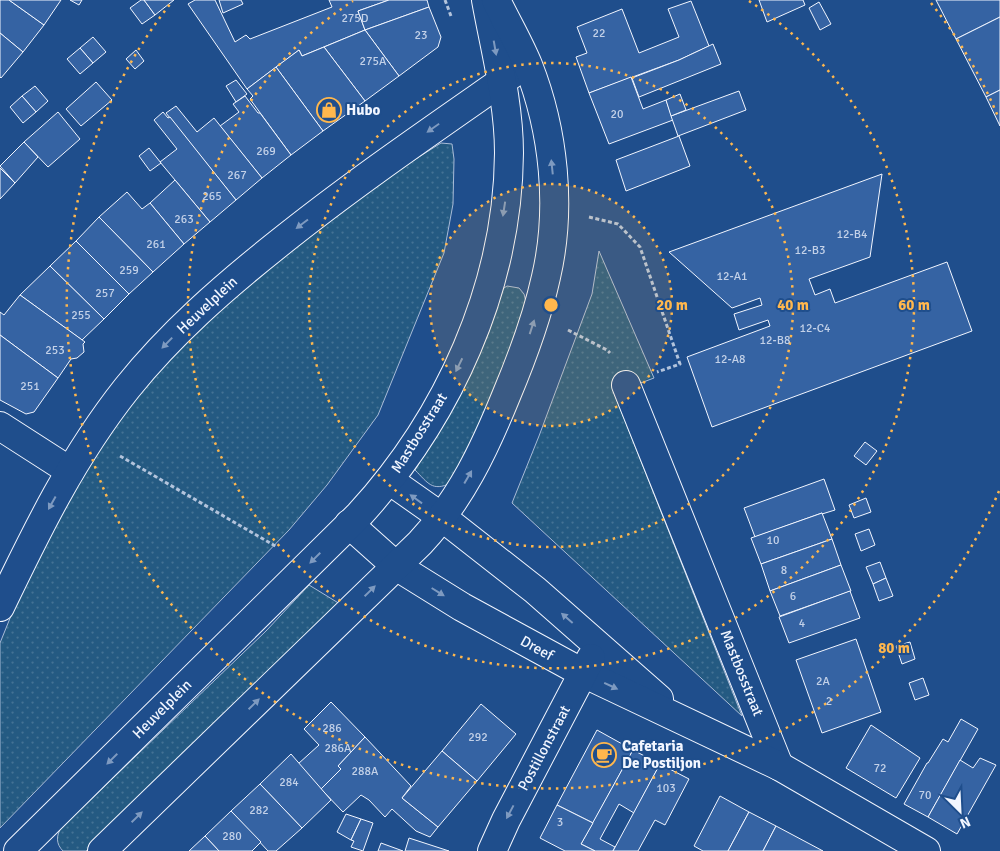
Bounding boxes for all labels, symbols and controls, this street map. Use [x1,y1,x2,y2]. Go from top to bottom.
house number: 275D [341,11,369,26]
house number: 22 [593,26,605,41]
house number: 23 [415,28,427,43]
one-way arrow [491,40,499,56]
house number: 275A [360,54,387,69]
shop icon: Hubo [316,97,342,123]
place label: Hubo [346,101,381,119]
house number: 20 [611,107,623,122]
one-way arrow [426,123,440,133]
house number: 269 [256,144,276,159]
one-way arrow [548,159,556,175]
house number: 267 [227,168,247,183]
house number: 265 [202,189,222,204]
one-way arrow [500,201,508,217]
house number: 263 [174,212,194,227]
one-way arrow [296,219,309,230]
house number: 12-B4 [837,227,868,242]
house number: 261 [146,237,166,252]
house number: 12-B3 [795,243,825,258]
house number: 259 [119,263,139,278]
house number: 12-A1 [717,269,747,284]
street label: Heuvelplein [173,272,241,338]
house number: 257 [95,286,115,301]
centre of rings [542,296,560,314]
text: 20 m [656,296,688,314]
text: 40 m [777,296,809,314]
text: 60 m [898,296,930,314]
house number: 255 [71,308,91,323]
one-way arrow [528,320,536,335]
house number: 12-C4 [800,321,831,336]
house number: 12-B8 [760,333,790,348]
one-way arrow [161,337,173,349]
house number: 253 [45,343,65,358]
house number: 12-A8 [715,352,745,367]
one-way arrow [455,357,463,372]
house number: 251 [20,379,40,394]
street label: Mastbosstraat [387,390,451,476]
one-way arrow [464,470,473,483]
one-way arrow [409,494,423,504]
one-way arrow [47,496,56,509]
house number: 10 [767,533,779,548]
one-way arrow [309,552,321,564]
house number: 8 [781,563,787,578]
one-way arrow [364,585,376,597]
one-way arrow [431,587,444,596]
house number: 6 [790,589,796,604]
one-way arrow [561,612,573,624]
house number: 4 [799,616,806,631]
street label: Mastbosstraat [717,627,767,719]
street label: Dreef [517,632,558,665]
text: 80 m [878,639,910,657]
house number: 2A [816,674,831,689]
street label: Heuvelplein [129,676,195,742]
one-way arrow [604,682,618,690]
house number: 2 [826,694,832,709]
one-way arrow [247,698,259,710]
street label: Postillonstraat [514,702,574,794]
house number: 286 [322,721,342,736]
house number: 292 [468,730,488,745]
place label: Cafetaria De Postiljon [622,737,701,772]
house number: 286A [325,741,352,756]
cafe icon: Cafetaria De Postiljon [591,742,617,768]
one-way arrow [106,753,118,765]
house number: 72 [874,761,886,776]
house number: 288A [352,764,379,779]
house number: 284 [279,775,299,790]
house number: 103 [656,781,676,796]
north arrow [935,786,985,836]
house number: 70 [919,788,931,803]
house number: 282 [249,803,269,818]
one-way arrow [506,805,514,820]
one-way arrow [131,811,143,823]
text: N [957,813,973,832]
house number: 3 [557,815,563,830]
house number: 280 [222,829,242,844]

